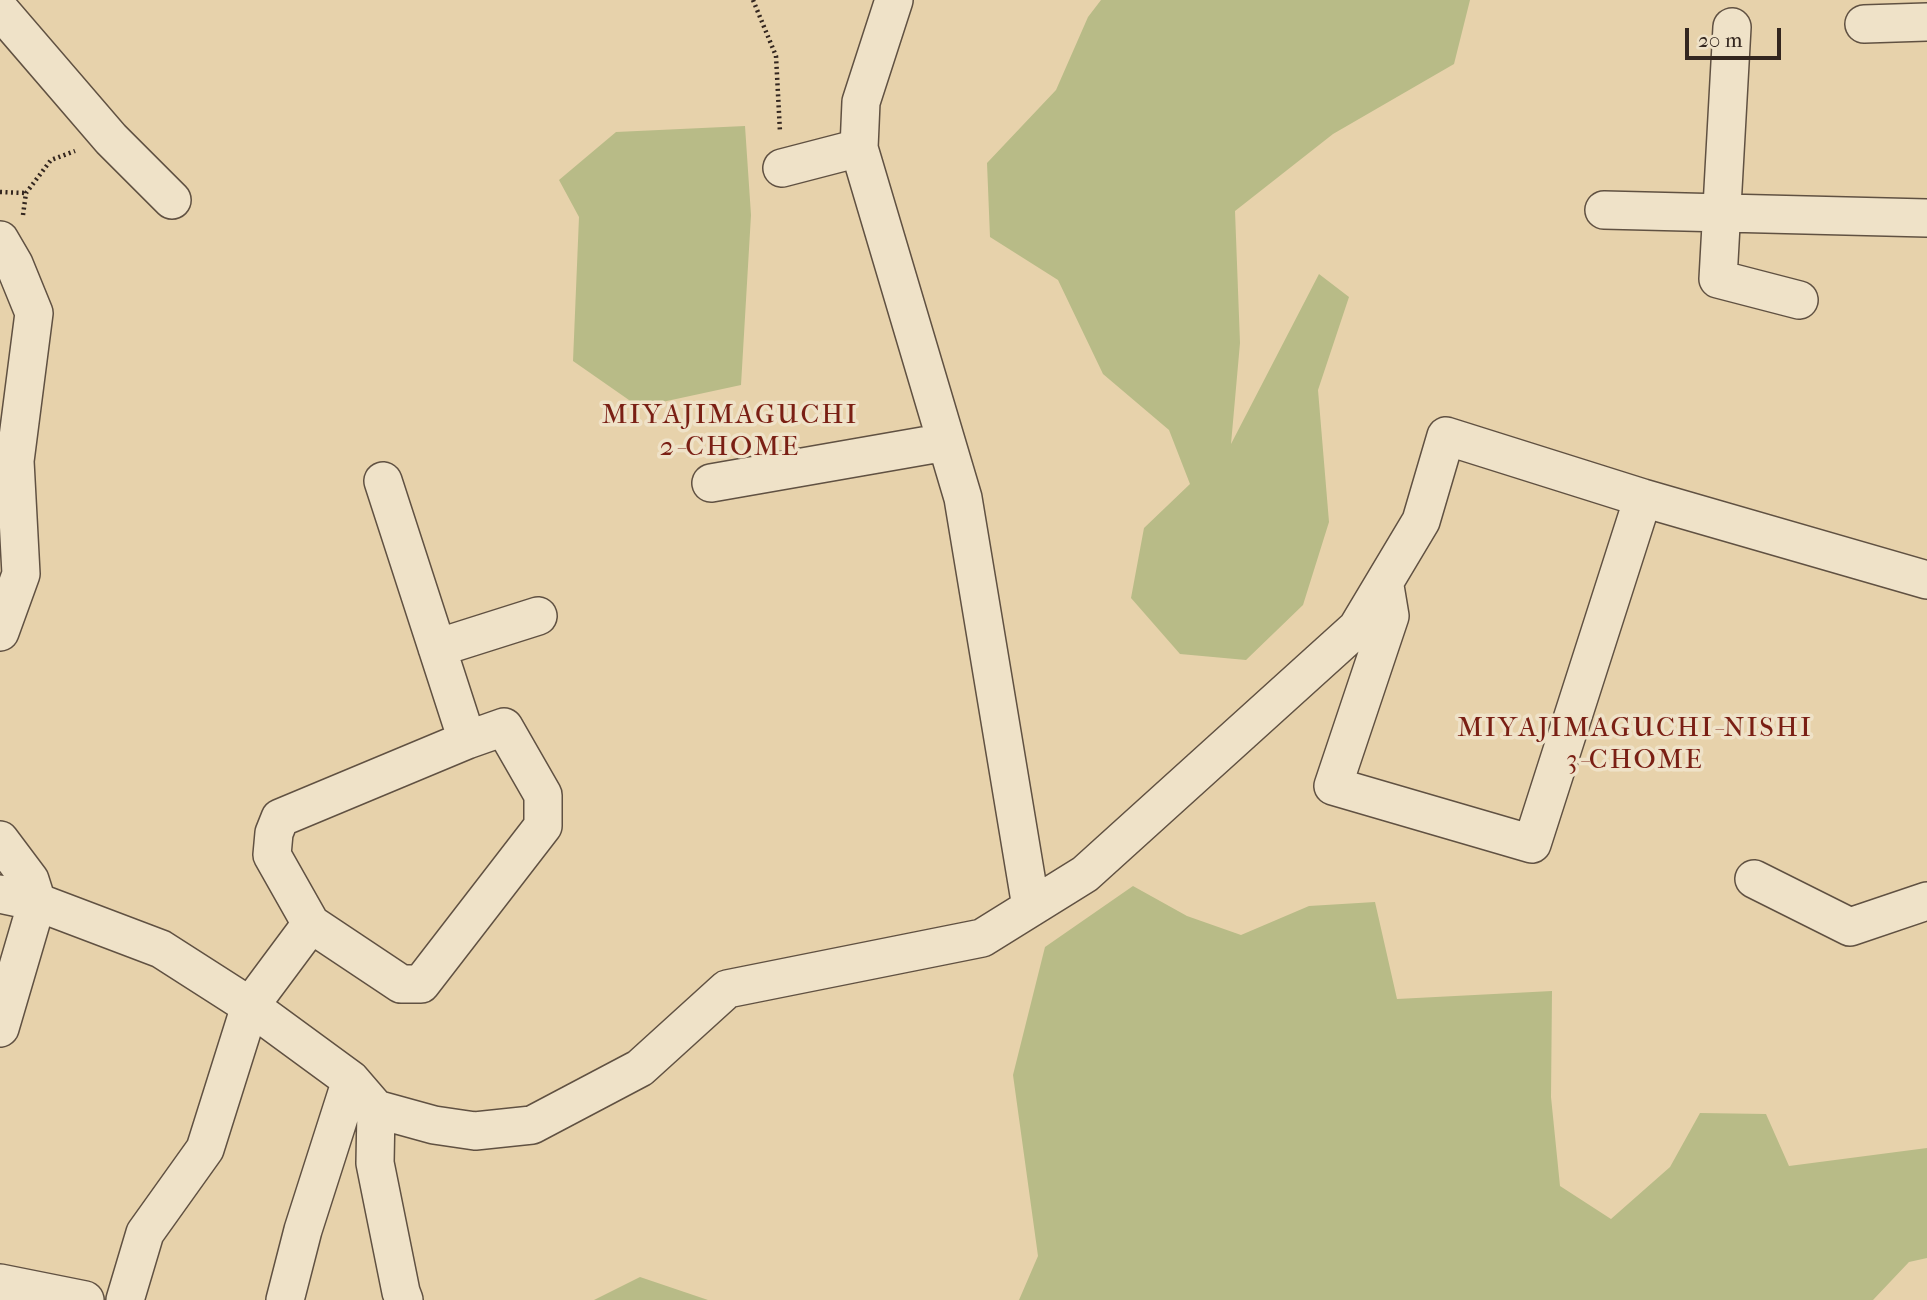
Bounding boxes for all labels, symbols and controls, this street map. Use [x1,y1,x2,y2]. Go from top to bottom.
scale bar [1689,14,1785,58]
text: 20 m [1698,28,1742,52]
district label: MIYAJIMAGUCHI 2-CHOME [603,399,857,465]
district label: MIYAJIMAGUCHI-NISHI 3-CHOME [1460,712,1810,778]

